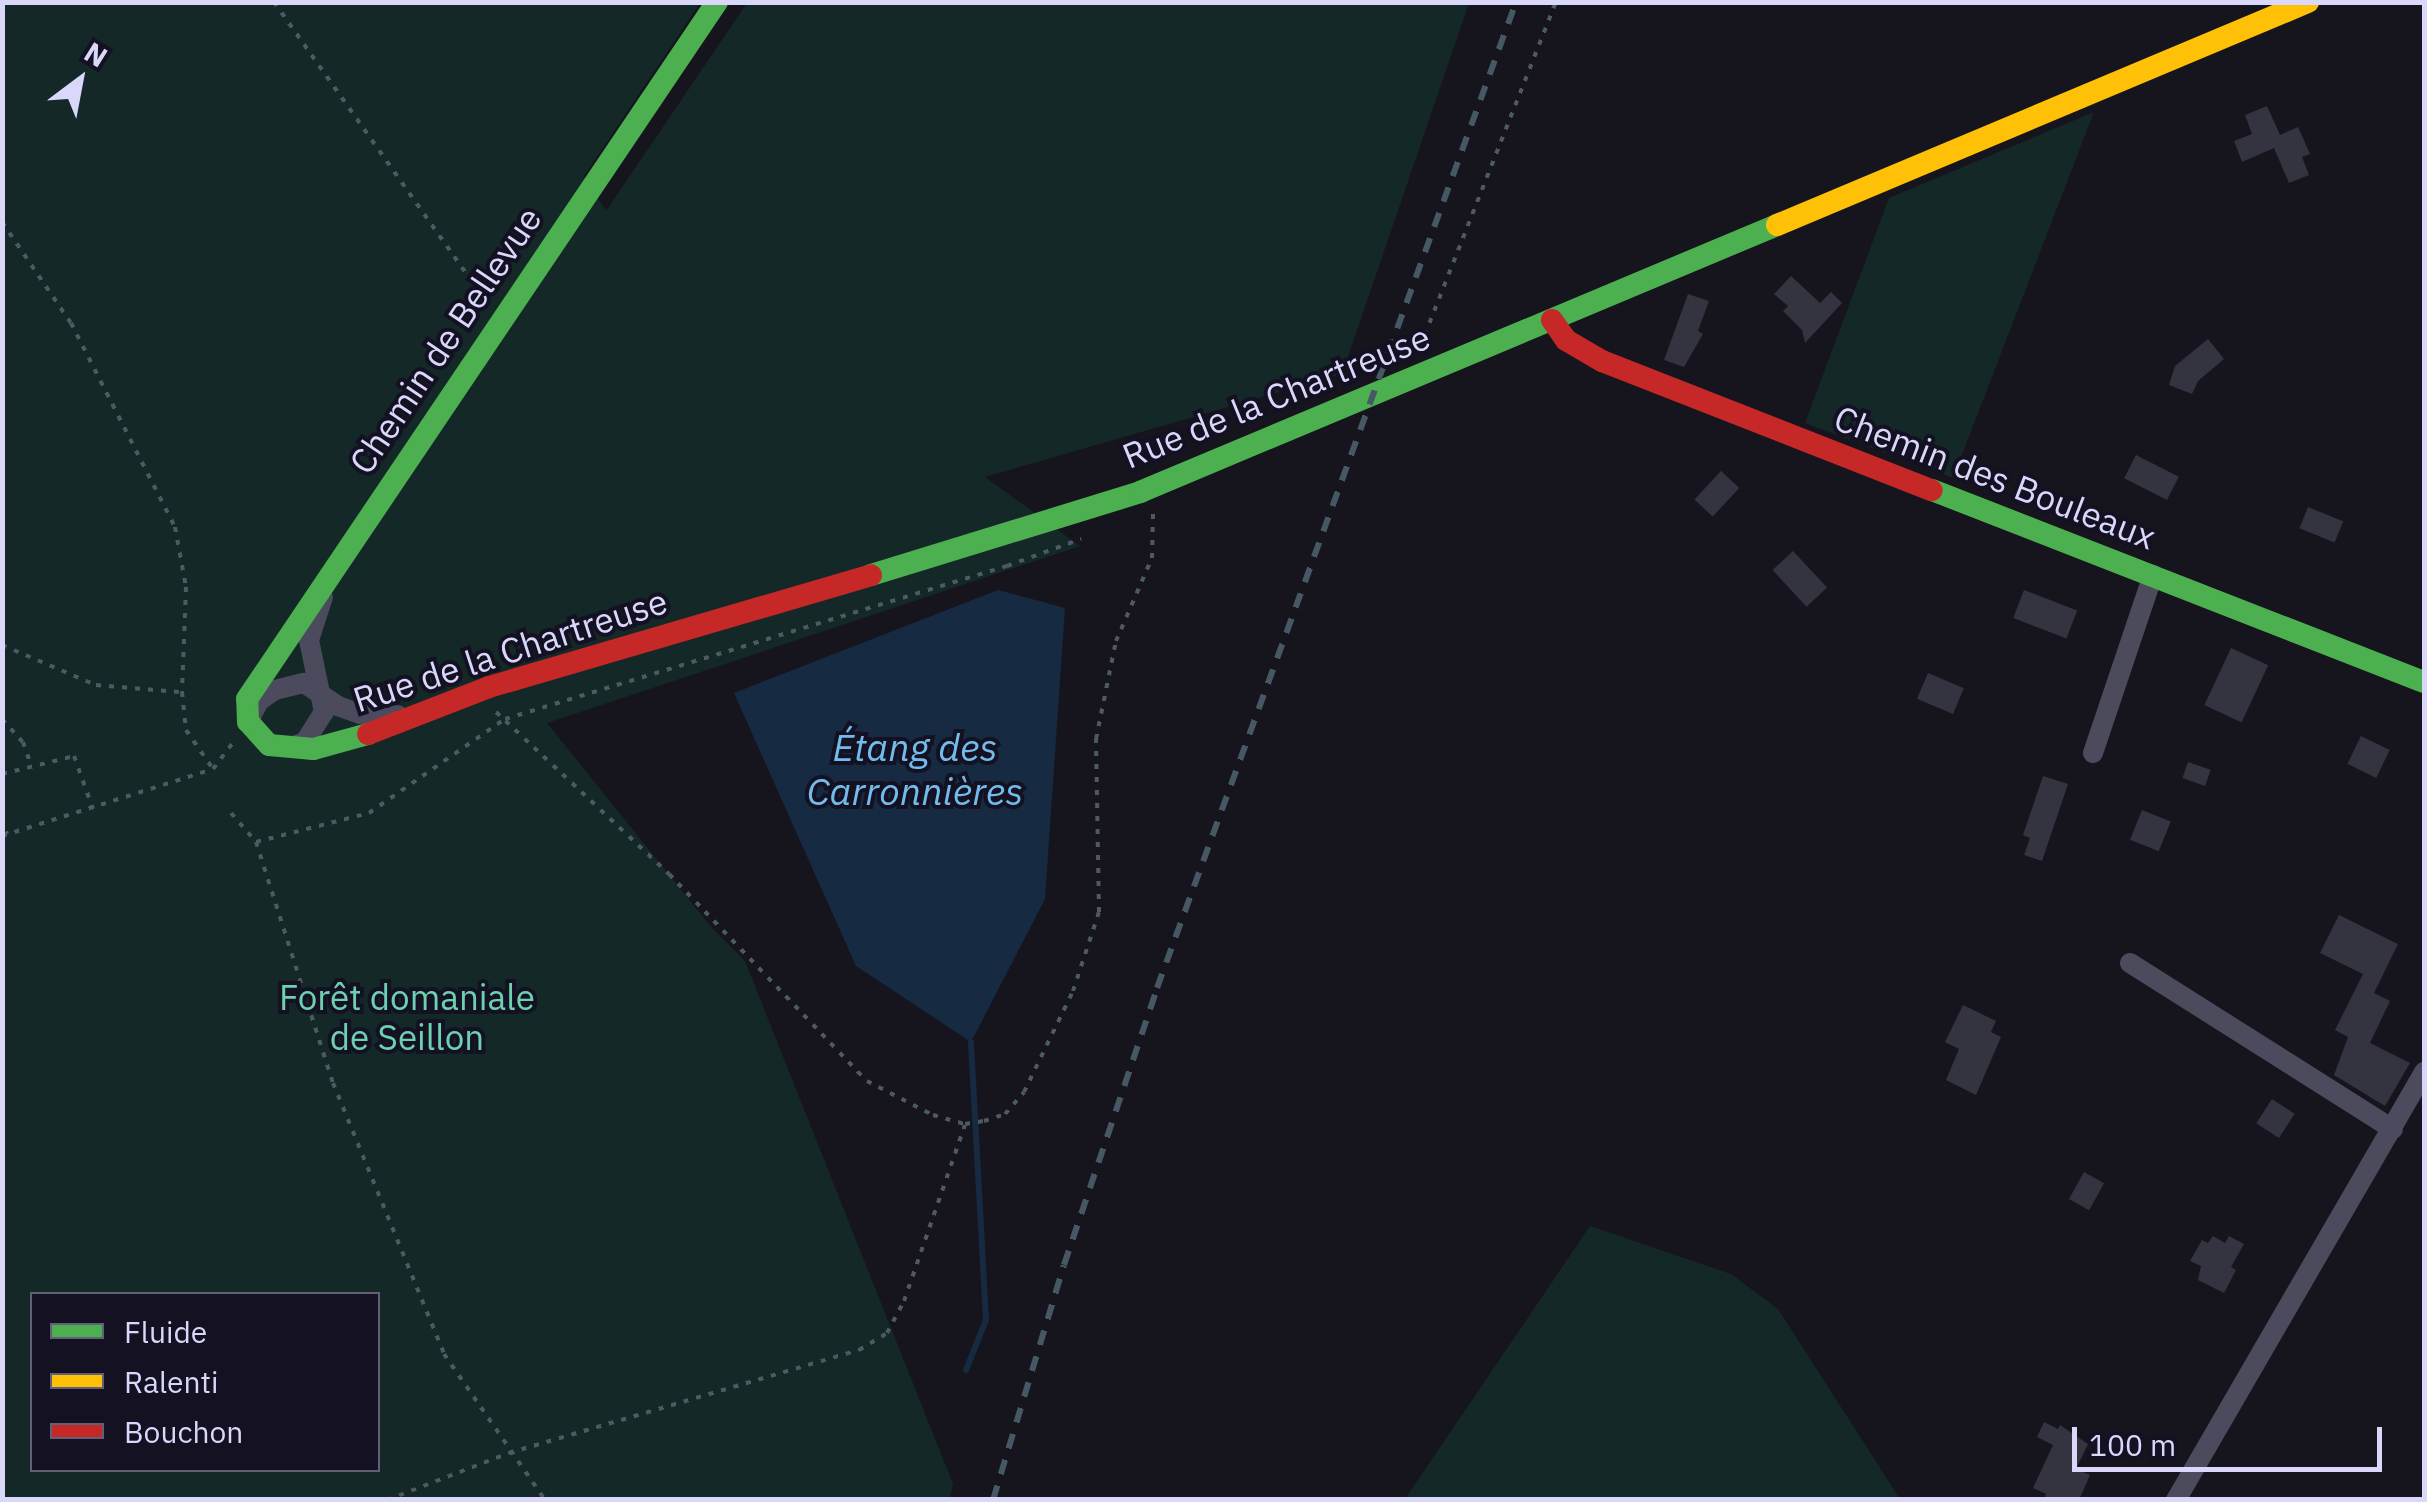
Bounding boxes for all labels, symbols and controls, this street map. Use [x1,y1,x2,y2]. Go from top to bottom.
north arrow [30,30,130,130]
text: N [78,33,115,75]
street label: Chemin de Bellevue [340,199,550,481]
street label: Rue de la Chartreuse [1116,315,1436,477]
street label: Chemin des Bouleaux [1829,396,2161,558]
street label: Rue de la Chartreuse [348,579,672,721]
water label: Étang des Carronnières [807,724,1023,814]
park label: Forêt domaniale de Seillon [279,976,535,1058]
legend [30,1292,380,1472]
text: Fluide [124,1312,207,1351]
text: Ralenti [124,1362,219,1401]
scale bar [2077,1407,2387,1469]
text: Bouchon [124,1412,243,1451]
text: 100 m [2089,1425,2176,1464]

